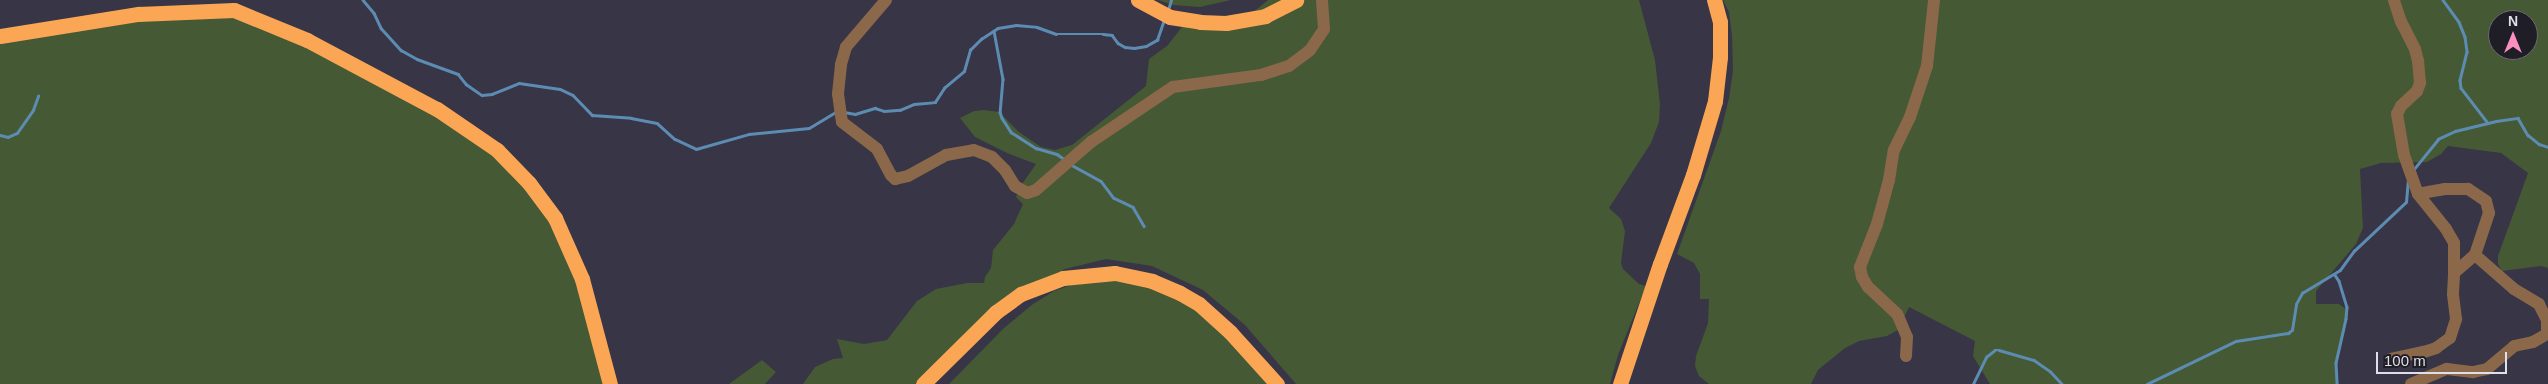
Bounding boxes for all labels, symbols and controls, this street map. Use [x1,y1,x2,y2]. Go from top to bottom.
north arrow [2488,10,2538,60]
text: N [2508,13,2518,29]
scale bar [2378,342,2509,374]
text: 100 m [2384,352,2426,369]

